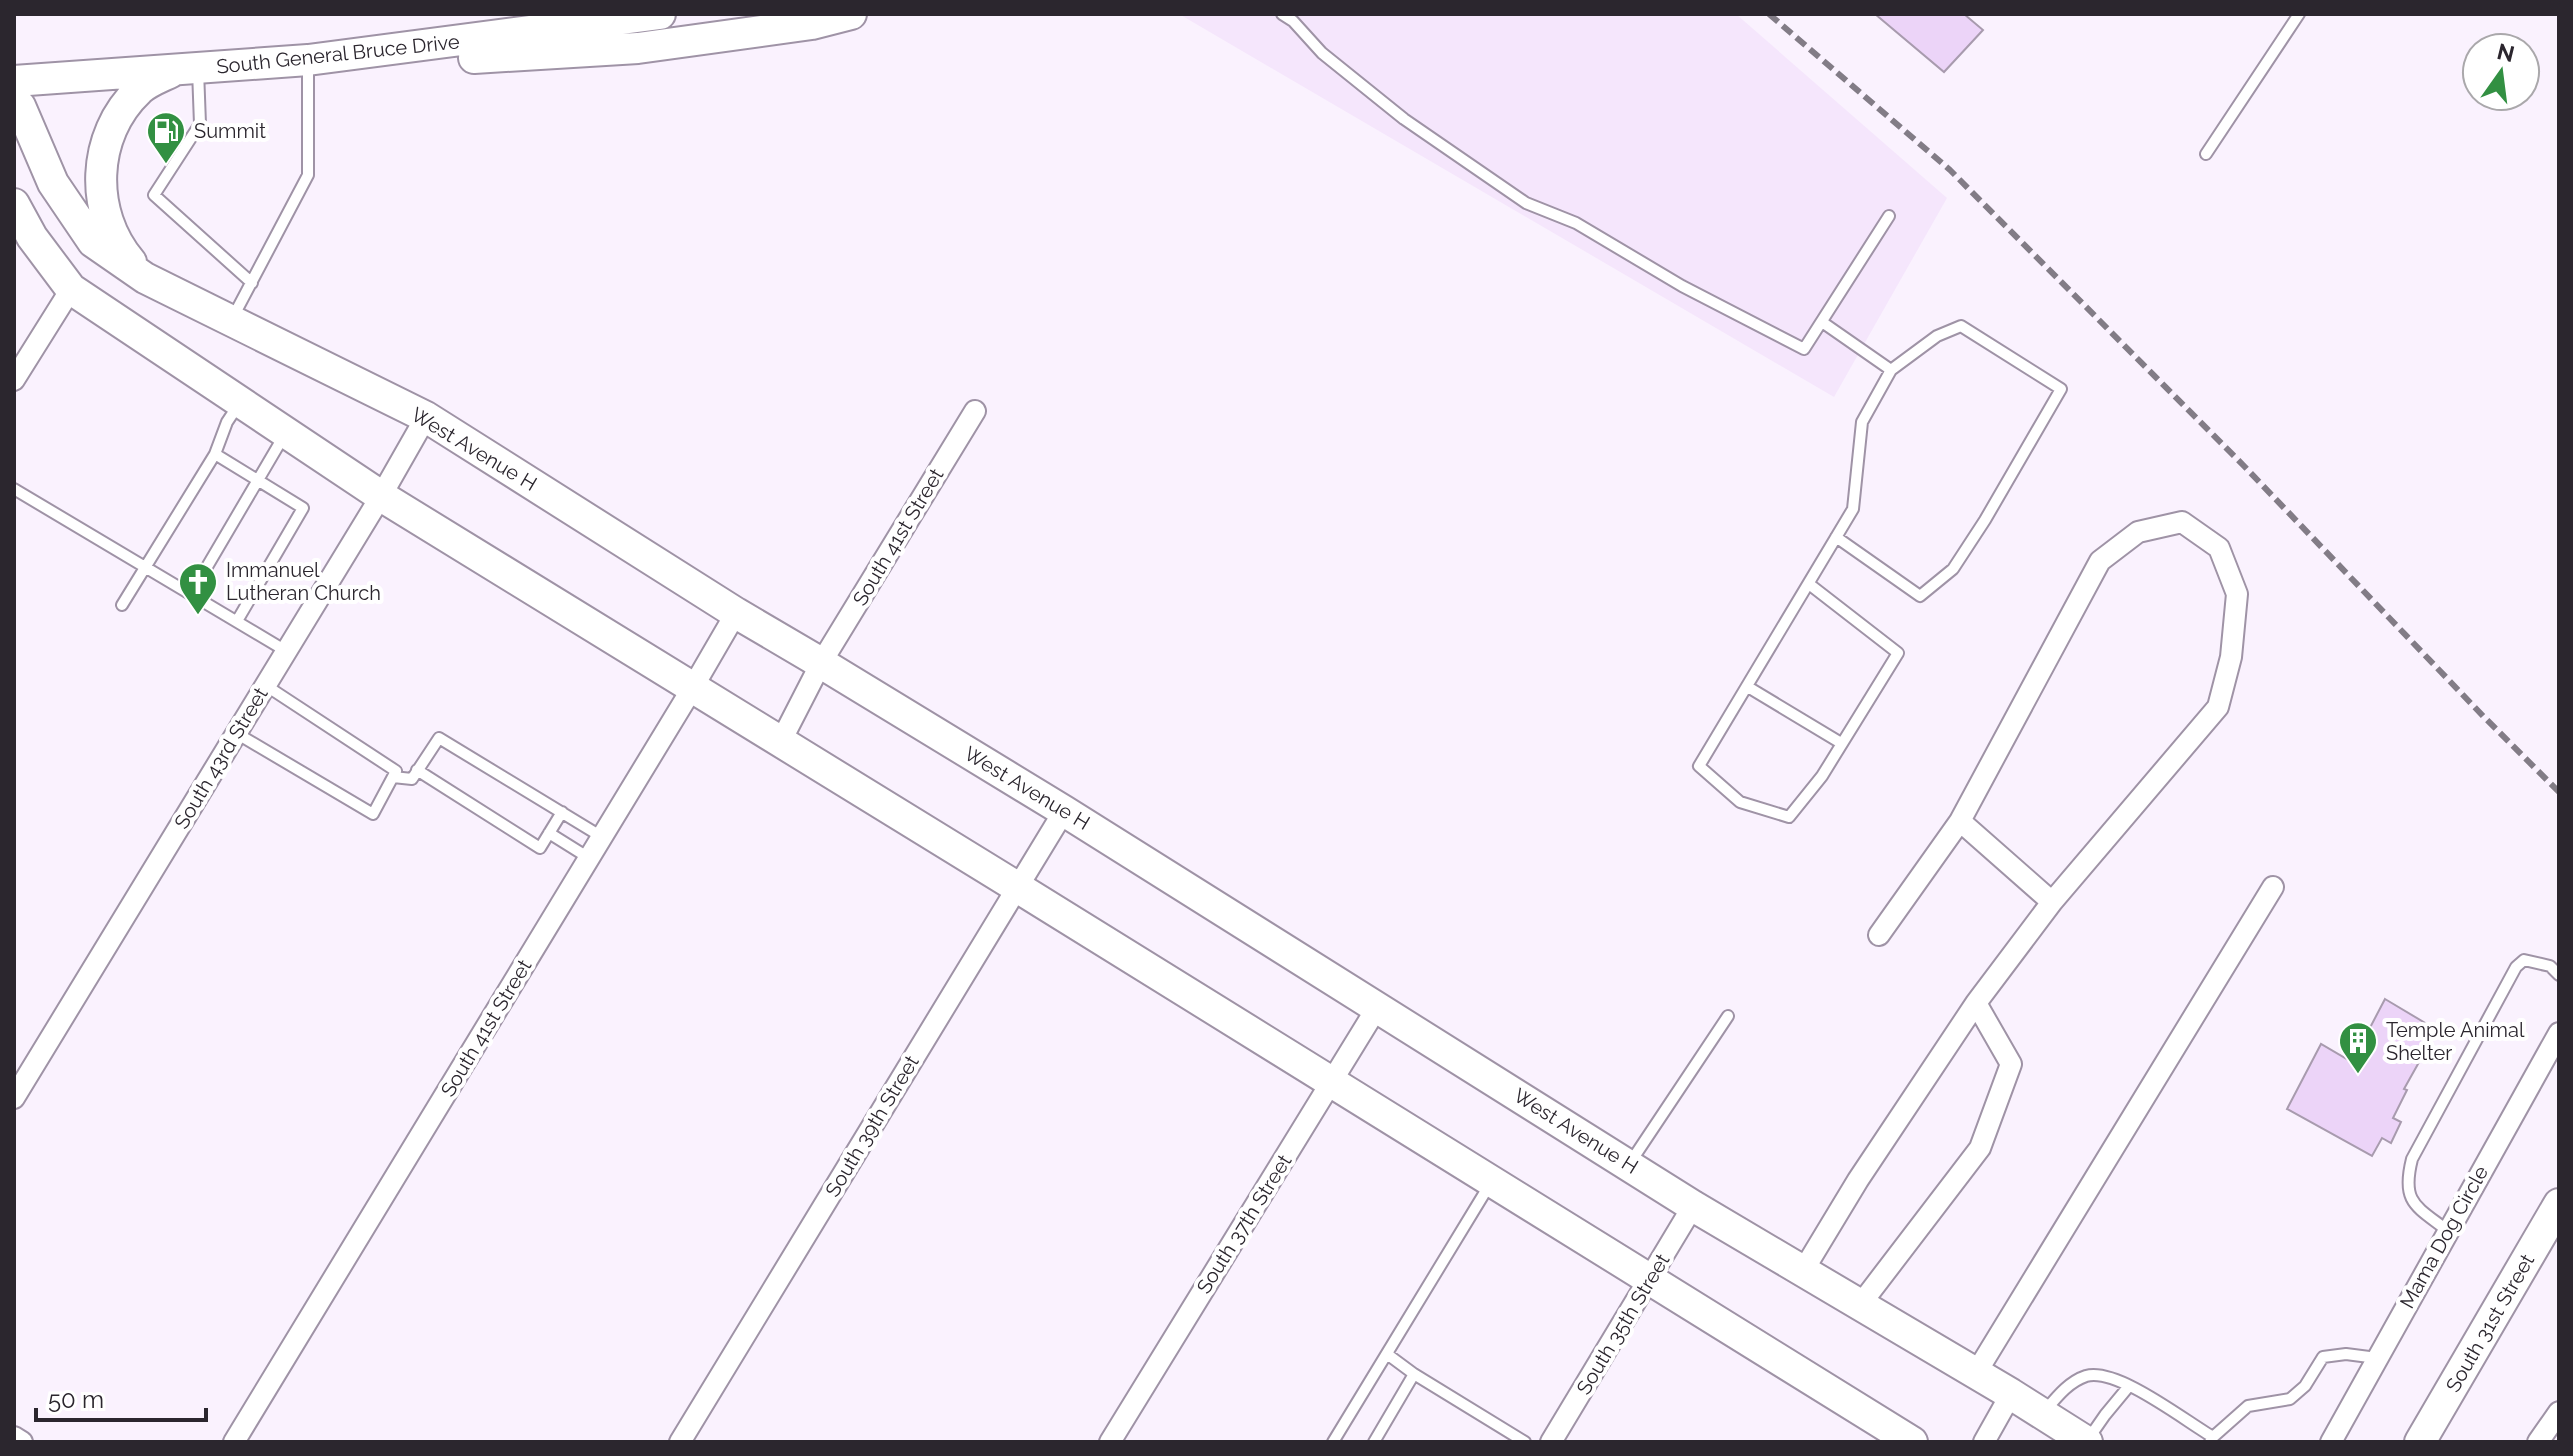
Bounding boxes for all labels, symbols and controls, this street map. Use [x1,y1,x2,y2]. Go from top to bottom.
street label: South General Bruce Drive [215,29,461,79]
north arrow [2461,32,2541,112]
text: N [2495,38,2517,67]
fuel station icon: Summit [145,110,187,165]
place label: Summit [194,119,266,143]
street label: West Avenue H [407,402,541,496]
street label: South 41st Street [848,464,949,610]
place label: Immanuel Lutheran Church [226,558,381,605]
church icon: Immanuel Lutheran Church [177,561,219,616]
street label: South 43rd Street [169,683,273,833]
street label: West Avenue H [960,741,1094,835]
street label: South 41st Street [436,955,537,1101]
place label: Temple Animal Shelter [2386,1018,2525,1065]
building icon: Temple Animal Shelter [2337,1020,2379,1075]
street label: South 39th Street [820,1051,924,1201]
street label: West Avenue H [1509,1083,1643,1179]
street label: South 37th Street [1192,1150,1297,1298]
street label: Mama Dog Circle [2395,1161,2493,1312]
street label: South 35th Street [1572,1249,1675,1399]
street label: South 31st Street [2441,1249,2539,1396]
scale bar [36,1372,206,1422]
text: 50 m [48,1385,104,1414]

